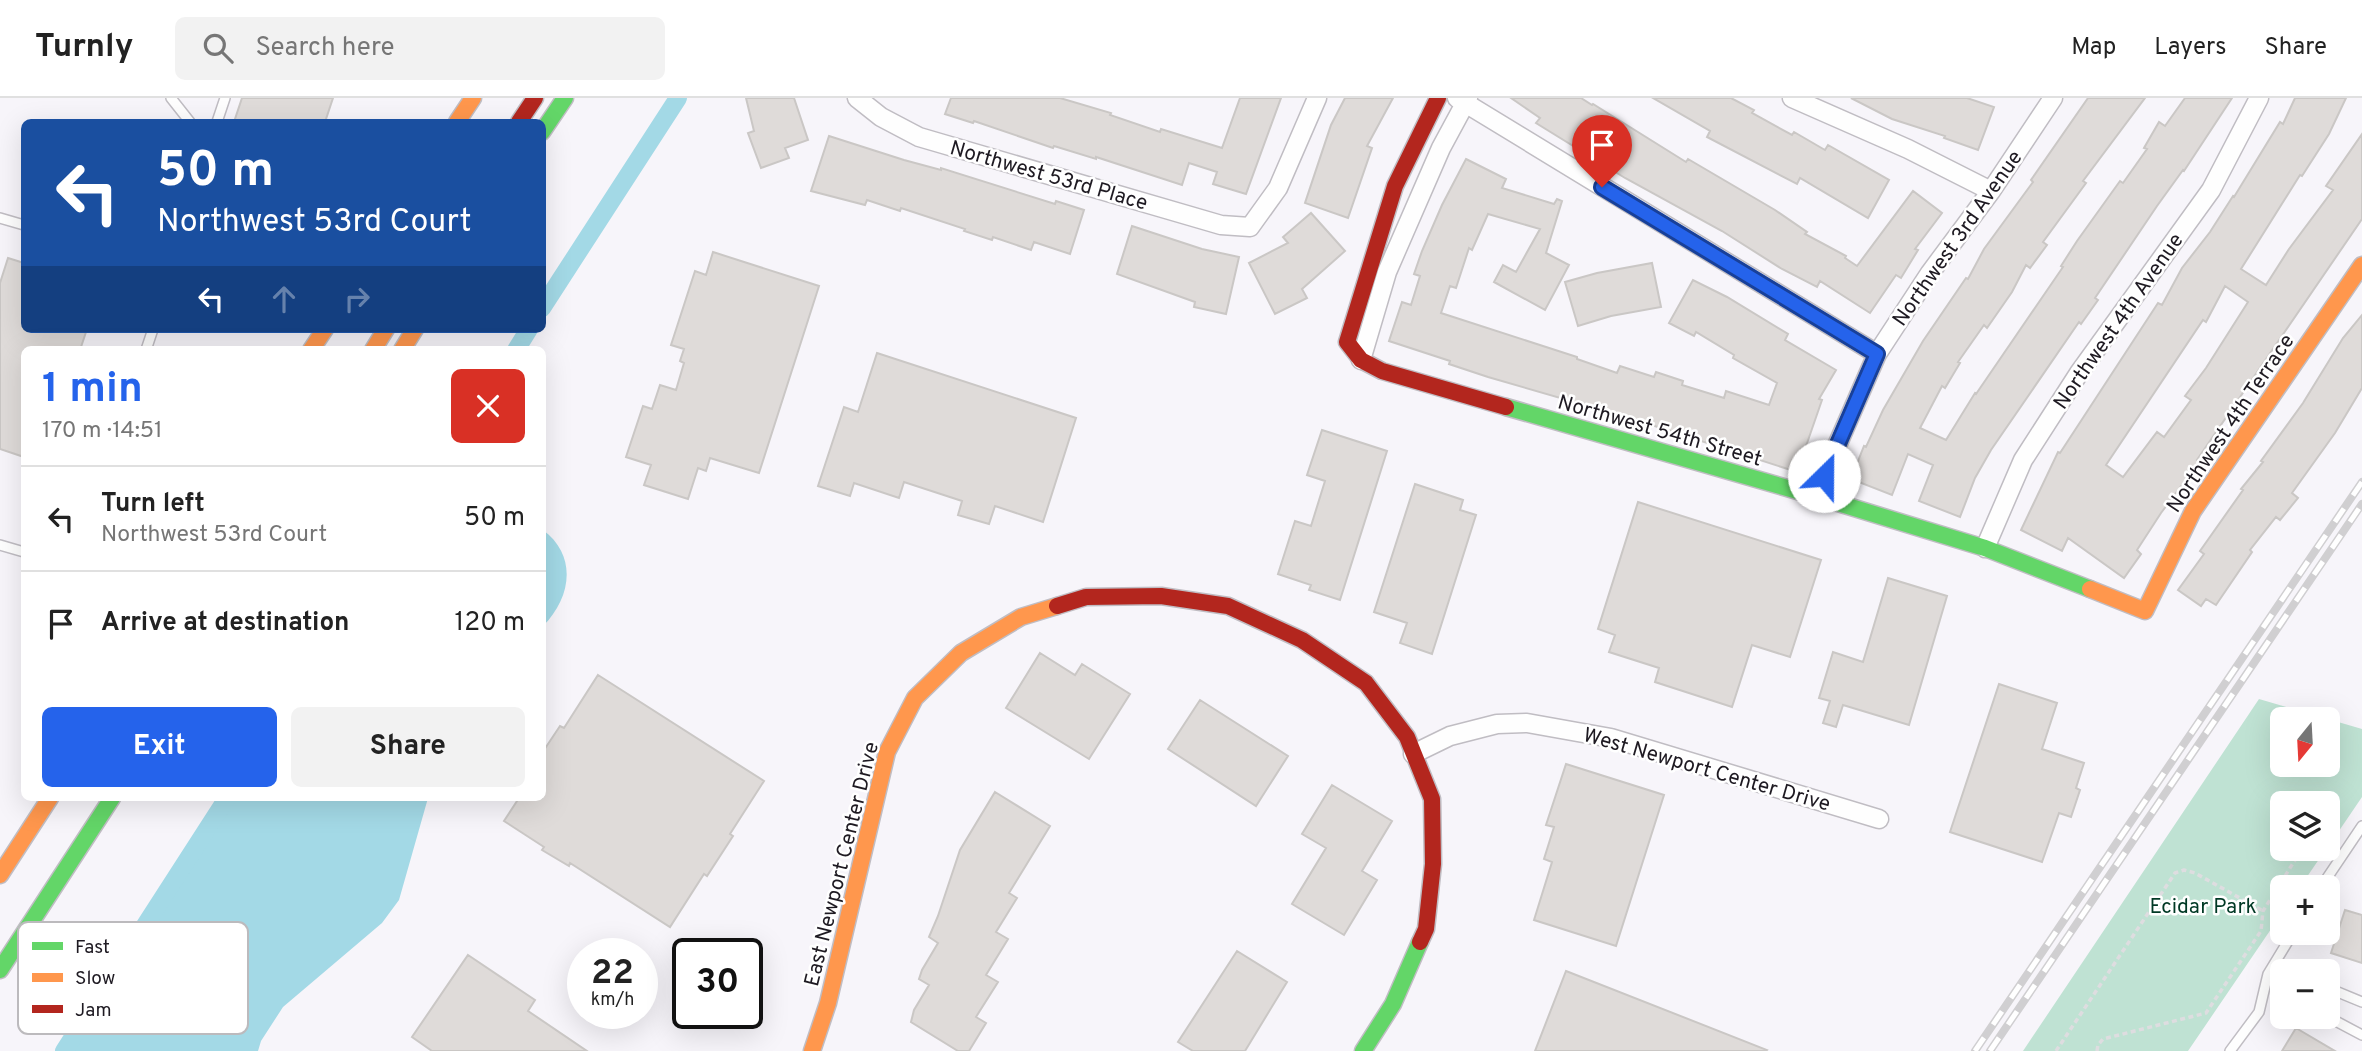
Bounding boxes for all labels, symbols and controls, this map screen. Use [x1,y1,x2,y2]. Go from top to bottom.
search box [175,17,665,80]
text: Turnly [35,27,133,69]
icon: search [199,29,237,67]
text: Search here [255,32,394,65]
text: Map [2071,33,2116,63]
text: Layers [2154,33,2226,63]
text: Share [2264,33,2327,63]
pin [1572,115,1632,187]
icon: arrive [1583,126,1621,164]
street label: Northwest 53rd Place [946,135,1151,218]
text: 50 m [157,142,274,204]
street label: Northwest 3rd Avenue [1887,146,2029,332]
icon: left [42,147,133,238]
text: Northwest 53rd Court [157,203,472,243]
street label: Northwest 4th Avenue [2048,228,2190,415]
icon: left [192,280,230,318]
icon: ahead [265,280,303,318]
icon: right [338,280,376,318]
street label: Northwest 4th Terrace [2161,329,2301,518]
text: 1 min [42,364,143,417]
button: close [451,369,525,443]
street label: Northwest 54th Street [1554,389,1765,474]
text: 170 m · 14:51 [42,417,163,446]
position arrow [1787,439,1861,513]
text: Turn left [101,488,205,521]
icon: left [42,500,80,538]
text: 50 m [464,502,525,535]
text: Northwest 53rd Court [101,521,327,550]
icon: arrive [42,605,80,643]
text: Arrive at destination [101,607,349,640]
text: 120 m [455,607,525,640]
button: Exit [42,707,277,787]
button: Share [291,707,525,787]
north arrow [2270,707,2340,777]
map controls [2270,707,2340,1029]
street label: West Newport Center Drive [1580,722,1833,819]
street label: East Newport Center Drive [799,739,886,989]
button: layers [2270,791,2340,861]
button: + [2270,875,2340,945]
park label: Ecidar Park [2149,894,2257,921]
legend [18,922,248,1034]
text: Fast [75,936,110,960]
speed limit sign: 30 [672,938,763,1029]
text: 22 [591,952,634,996]
button: − [2270,959,2340,1029]
text: Slow [75,967,115,991]
text: km/h [591,989,634,1012]
text: Jam [75,999,112,1023]

